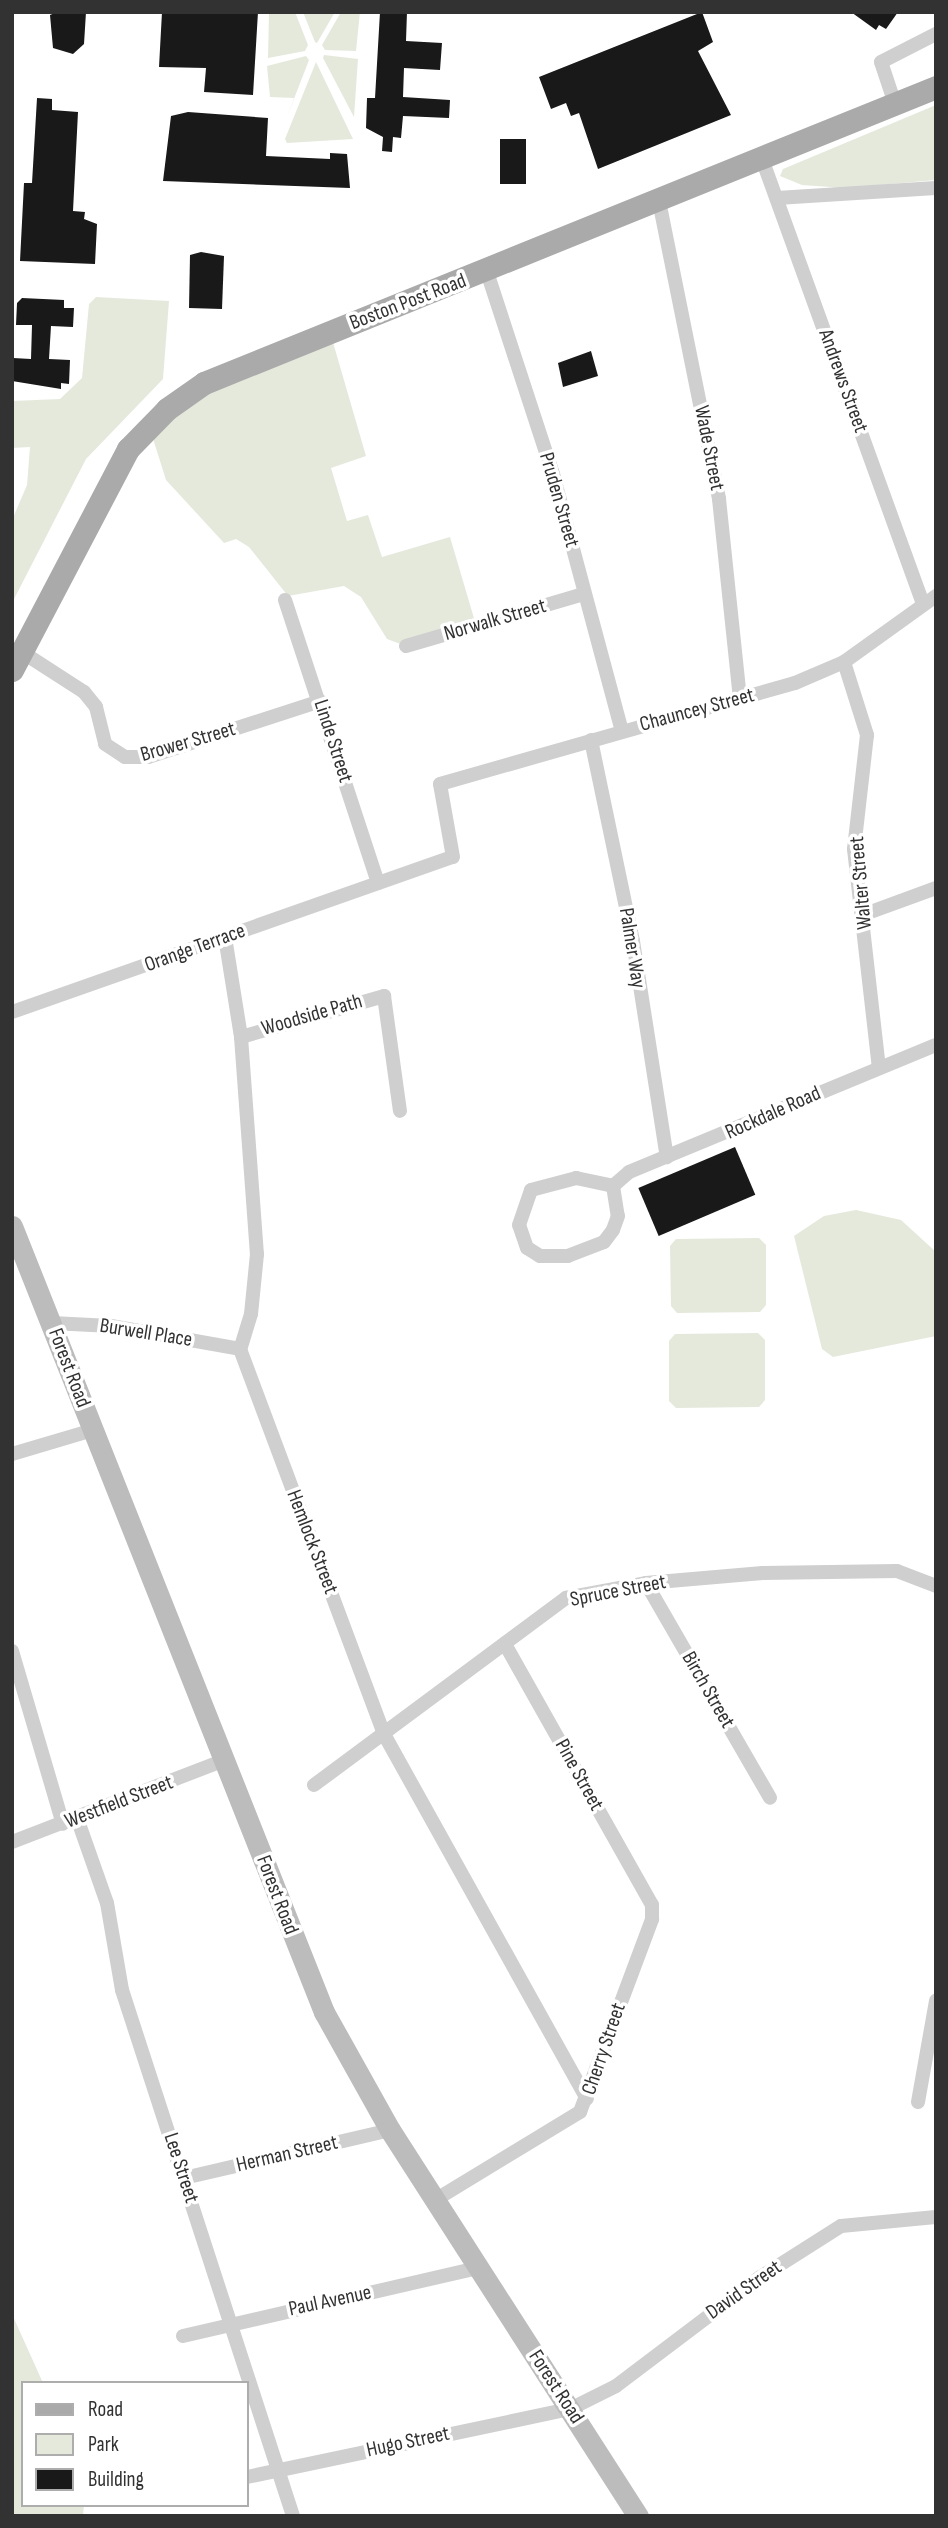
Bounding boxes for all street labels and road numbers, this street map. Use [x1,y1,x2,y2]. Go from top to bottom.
street label: Boston Post Road [346,268,470,336]
street label: Andrews Street [813,326,873,436]
street label: Wade Street [688,403,730,493]
street label: Pruden Street [533,450,585,550]
street label: Norwalk Street [441,593,549,647]
street label: Chauncey Street [637,683,757,737]
street label: Linde Street [308,696,358,786]
street label: Brower Street [138,716,238,768]
street label: Walter Street [844,835,878,931]
street label: Palmer Way [613,906,651,990]
street label: Orange Terrace [141,918,249,978]
street label: Woodside Path [259,989,365,1041]
street label: Rockdale Road [721,1081,825,1145]
street label: Burwell Place [98,1313,194,1353]
street label: Forest Road [42,1325,96,1411]
street label: Hemlock Street [281,1486,343,1598]
street label: Spruce Street [568,1569,668,1613]
street label: Birch Street [676,1647,740,1733]
street label: Pine Street [549,1735,609,1815]
street label: Westfield Street [61,1770,177,1834]
street label: Forest Road [250,1852,304,1938]
street label: Cherry Street [577,2000,631,2098]
street label: Lee Street [158,2130,204,2206]
street label: Herman Street [234,2130,340,2178]
street label: David Street [701,2255,787,2325]
street label: Paul Avenue [286,2280,374,2322]
street label: Forest Road [523,2345,589,2429]
street label: Hugo Street [364,2421,452,2463]

